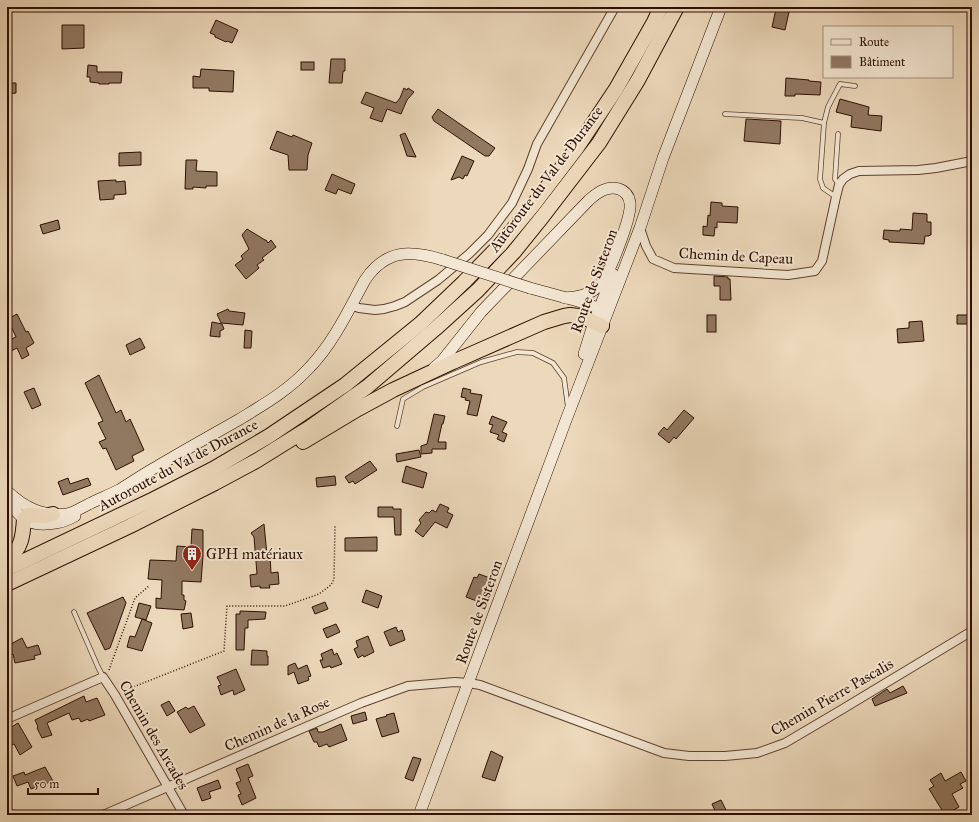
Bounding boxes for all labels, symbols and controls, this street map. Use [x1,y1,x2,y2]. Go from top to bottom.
legend [823,26,953,78]
text: Route [859,35,889,49]
text: Bâtiment [859,55,906,69]
street label: Autoroute du Val de Durance [485,103,607,256]
street label: Route de Sisteron [567,227,621,335]
street label: Chemin de Capeau [678,244,794,268]
street label: Autoroute du Val de Durance [94,415,261,515]
building icon: GPH matériaux [181,543,203,571]
place label: GPH matériaux [206,545,303,563]
street label: Route de Sisteron [452,558,506,666]
street label: Chemin Pierre Pascalis [767,655,897,739]
street label: Chemin des Arcades [115,677,193,793]
street label: Chemin de la Rose [222,693,332,755]
scale bar [28,770,98,796]
text: 50 m [34,777,59,791]

